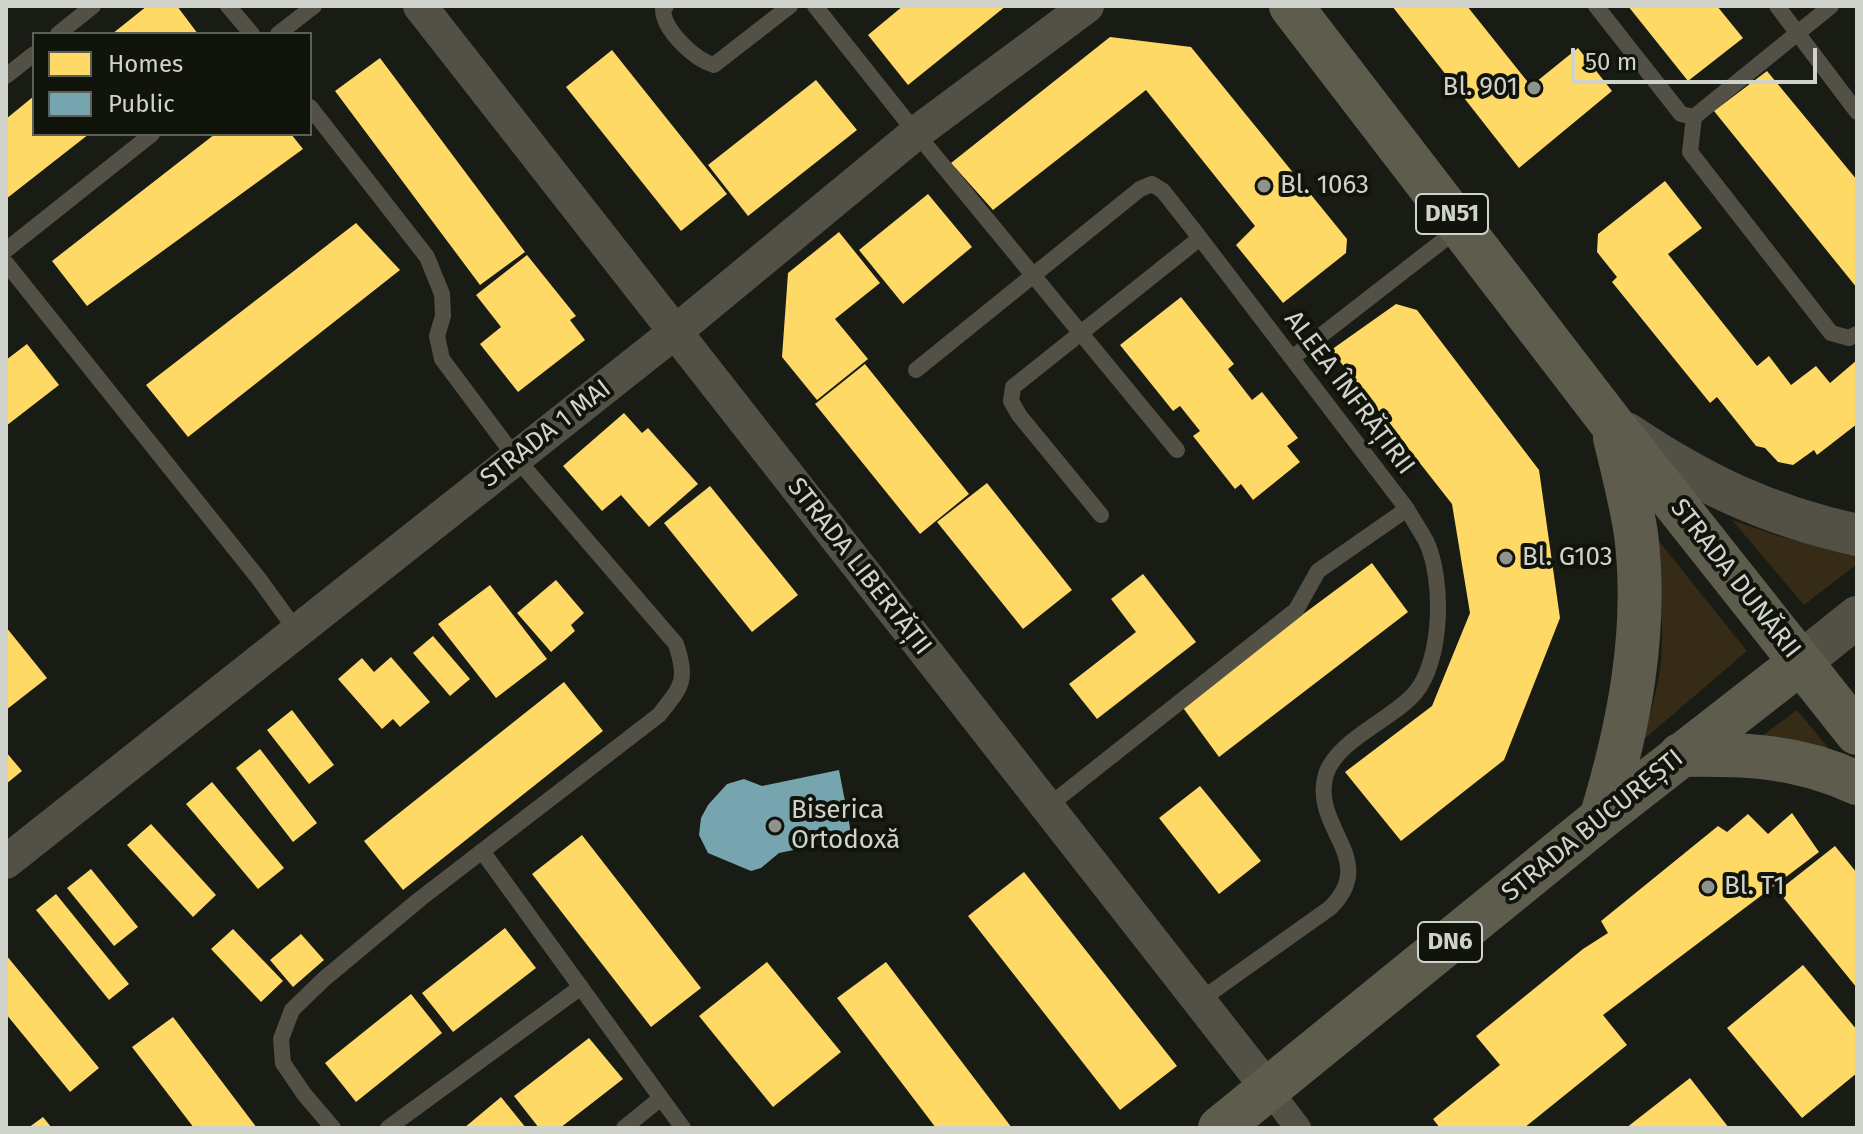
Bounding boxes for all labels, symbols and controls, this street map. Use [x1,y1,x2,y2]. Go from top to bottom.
legend [32,32,312,136]
scale bar [1575,32,1821,82]
text: 50 m [1585,48,1637,76]
text: Homes [108,50,183,78]
place label: Bl. 901 [1443,72,1518,104]
marker: Bl. 901 [1525,79,1543,97]
text: Public [108,90,175,118]
place label: Bl. 1063 [1280,170,1369,202]
marker: Bl. 1063 [1255,177,1273,195]
road number: DN51 [1416,194,1488,234]
street label: ALEEA ÎNFRĂȚIRII [1277,305,1421,481]
street label: STRADA 1 MAI [475,373,617,495]
street label: STRADA LIBERTĂȚII [780,472,938,662]
street label: STRADA DUNĂRII [1663,493,1807,665]
place label: Bl. G103 [1522,542,1613,574]
marker: Bl. G103 [1497,549,1515,567]
street label: STRADA BUCUREȘTI [1496,743,1690,909]
place label: Biserica Ortodoxă [791,795,900,856]
marker: Biserica Ortodoxă [766,817,784,835]
place label: Bl. T1 [1724,871,1785,903]
marker: Bl. T1 [1699,878,1717,896]
road number: DN6 [1418,922,1482,962]

